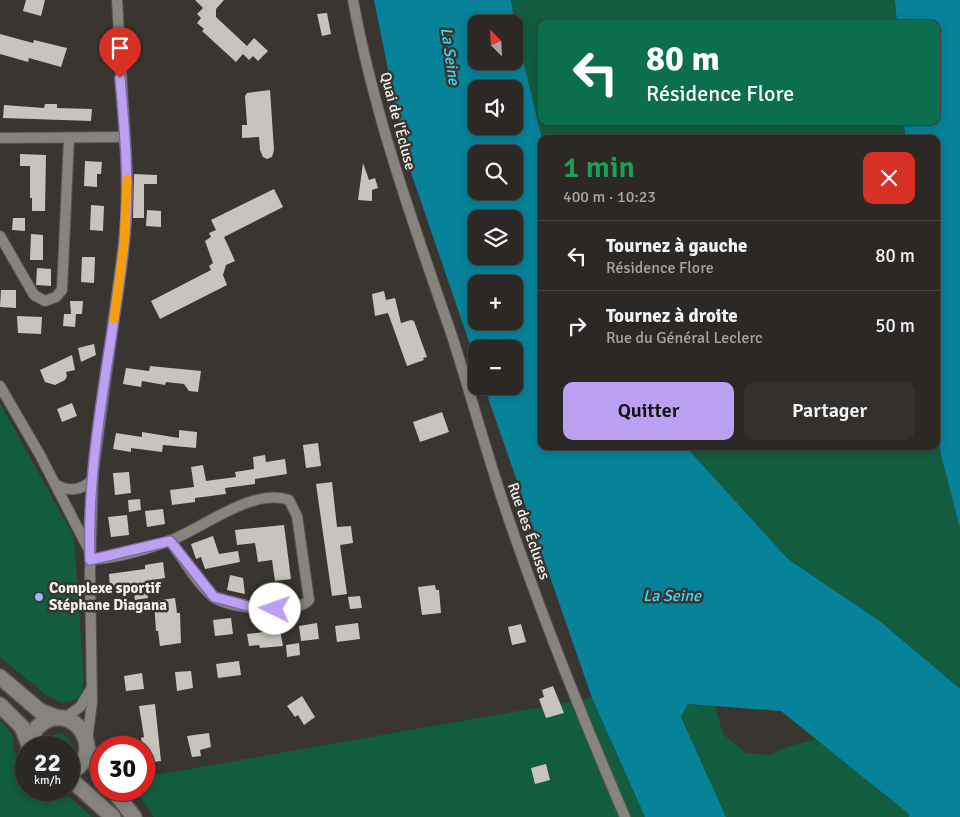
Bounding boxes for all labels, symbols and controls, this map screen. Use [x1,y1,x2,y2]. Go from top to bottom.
north arrow [468,15,522,70]
map controls [468,15,523,395]
water label: La Seine [436,26,464,87]
pin [99,27,141,78]
icon: arrive [106,34,134,62]
text: 80 m [646,37,720,80]
icon: left [563,40,628,105]
street label: Quai de l'Écluse [376,70,421,172]
button: sound [468,80,523,135]
text: Résidence Flore [646,80,794,107]
button: search [468,145,523,200]
text: 1 min [563,149,635,186]
button: close [863,152,915,204]
text: 400 m · 10:23 [563,187,656,207]
button: layers [468,210,523,265]
text: Tournez à gauche [606,234,747,258]
icon: left [563,242,591,270]
text: 80 m [875,244,915,268]
text: Résidence Flore [606,258,714,278]
button: + [468,275,523,330]
text: Tournez à droite [606,304,738,328]
icon: right [563,312,591,340]
text: 50 m [875,314,915,338]
text: Rue du Général Leclerc [606,328,763,348]
button: − [468,340,523,395]
button: Quitter [563,382,734,440]
button: Partager [744,382,915,440]
street label: Rue des Écluses [504,480,555,582]
place label: Complexe sportif Stéphane Diagana [49,579,167,614]
position arrow [248,582,300,634]
water label: La Seine [643,586,702,606]
marker: Complexe sportif Stéphane Diagana [33,591,45,603]
speed limit sign: 30 [90,736,155,801]
text: 22 [34,747,61,778]
text: km/h [34,773,61,788]

